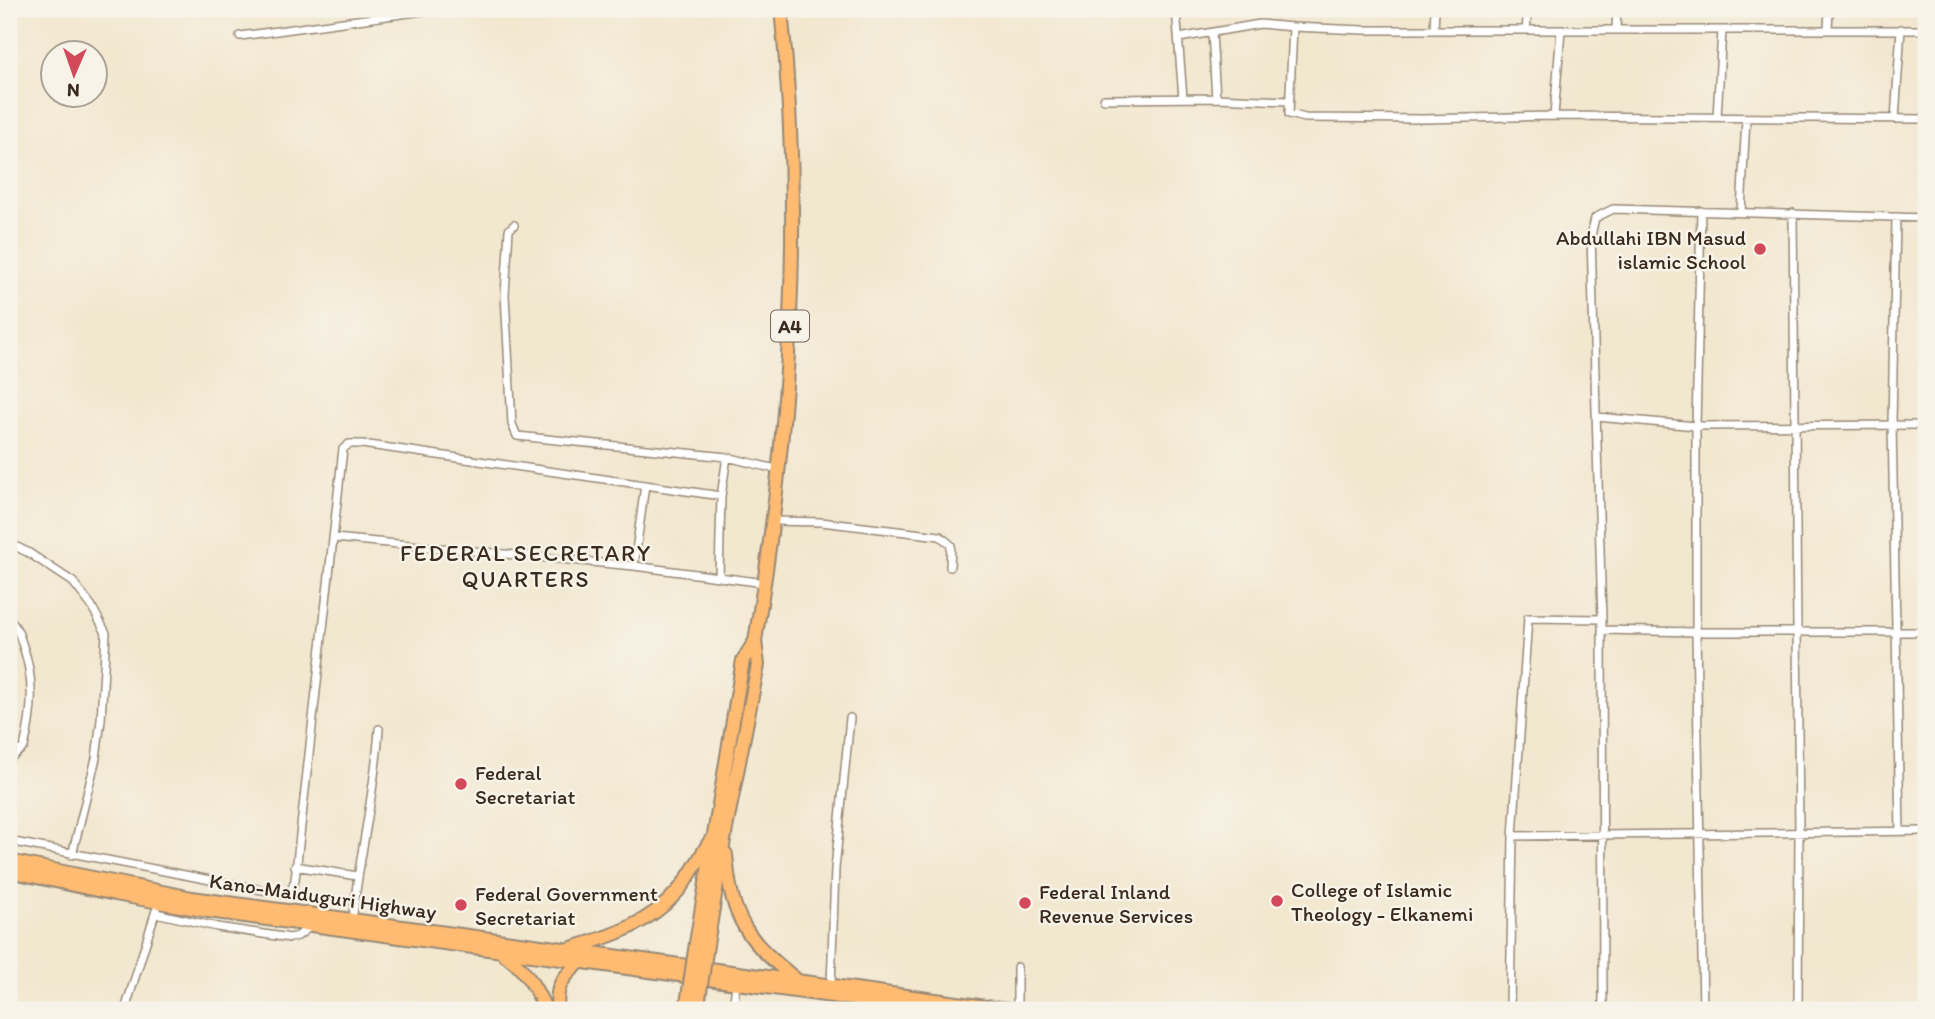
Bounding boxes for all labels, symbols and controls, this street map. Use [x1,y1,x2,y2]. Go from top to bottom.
north arrow [38,38,108,108]
text: N [67,79,80,102]
place label: Abdullahi IBN Masud islamic School [1556,225,1746,274]
marker: Abdullahi IBN Masud islamic School [1752,241,1768,257]
road number: A4 [771,310,809,342]
district label: FEDERAL SECRETARY QUARTERS [400,539,652,593]
place label: Federal Secretariat [475,760,575,809]
marker: Federal Secretariat [453,776,469,792]
street label: Kano-Maiduguri Highway [208,868,438,924]
place label: College of Islamic Theology - Elkanemi [1291,877,1473,926]
place label: Federal Inland Revenue Services [1039,879,1193,928]
place label: Federal Government Secretariat [475,881,658,930]
marker: College of Islamic Theology - Elkanemi [1269,893,1285,909]
marker: Federal Inland Revenue Services [1017,895,1033,911]
marker: Federal Government Secretariat [453,897,469,913]

